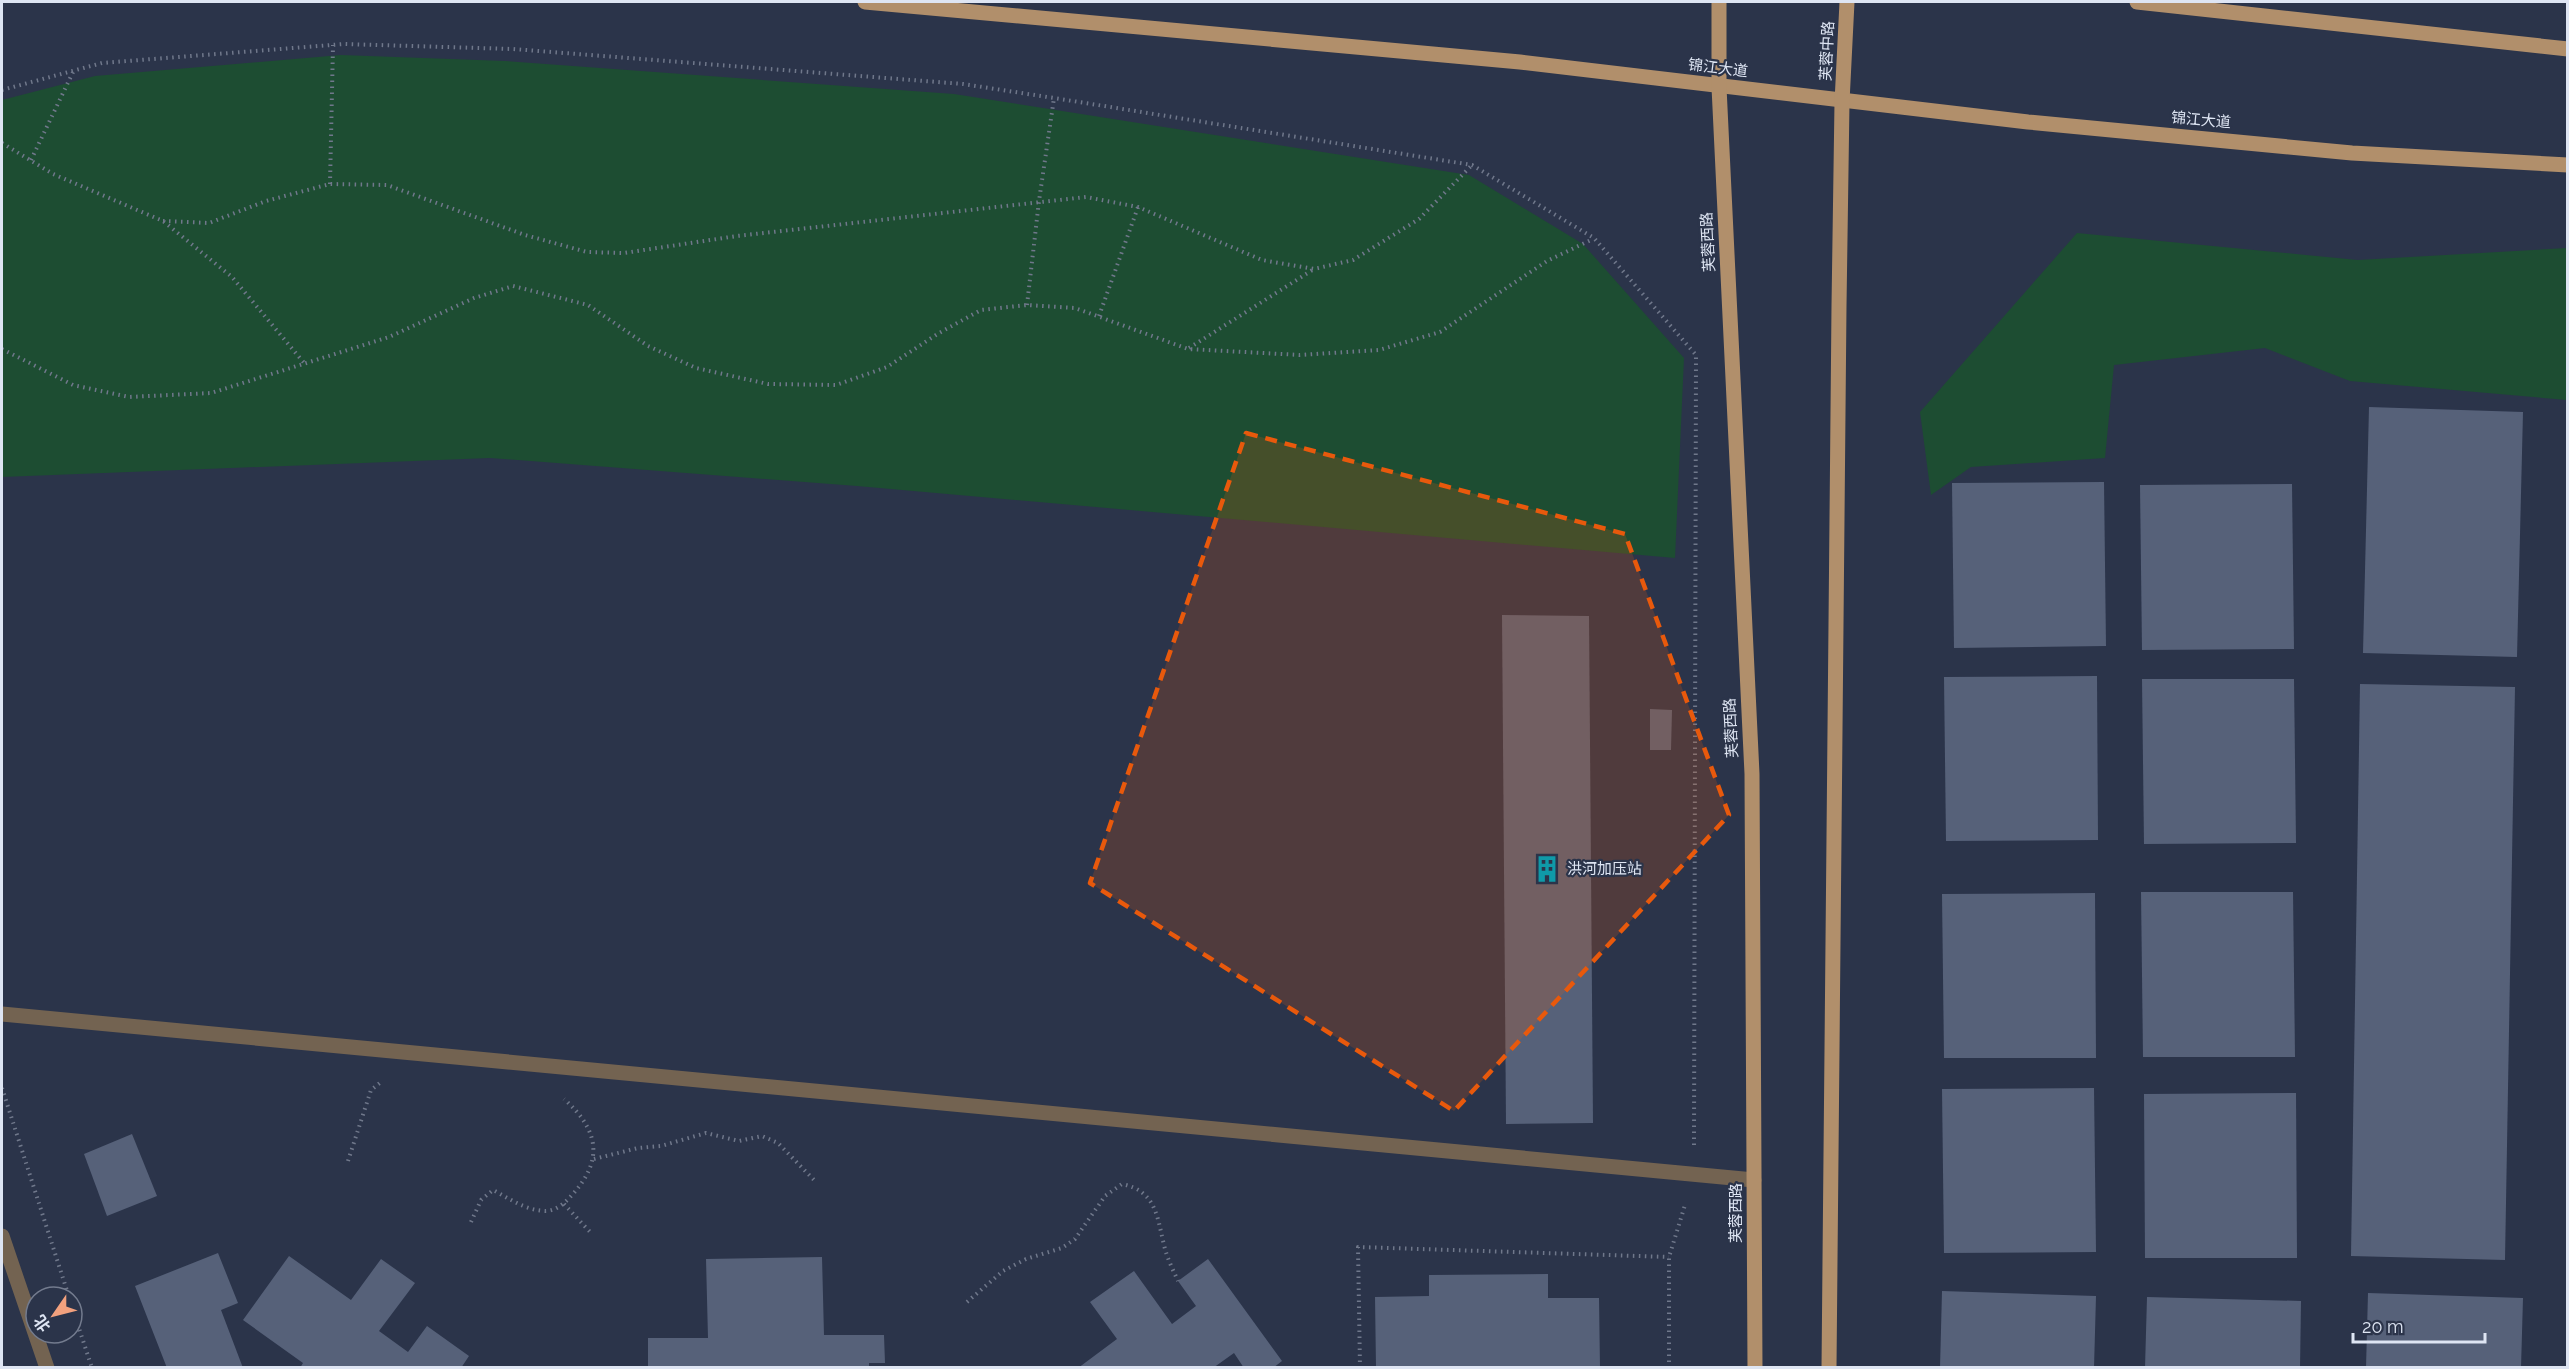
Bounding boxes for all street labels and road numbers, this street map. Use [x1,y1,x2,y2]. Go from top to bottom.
street label: 芙蓉中路 [1816,21,1838,81]
street label: 锦江大道 [1687,55,1749,81]
street label: 锦江大道 [2170,108,2232,132]
street label: 芙蓉西路 [1697,212,1719,272]
street label: 芙蓉西路 [1720,698,1742,758]
street label: 芙蓉西路 [1727,1183,1745,1243]

